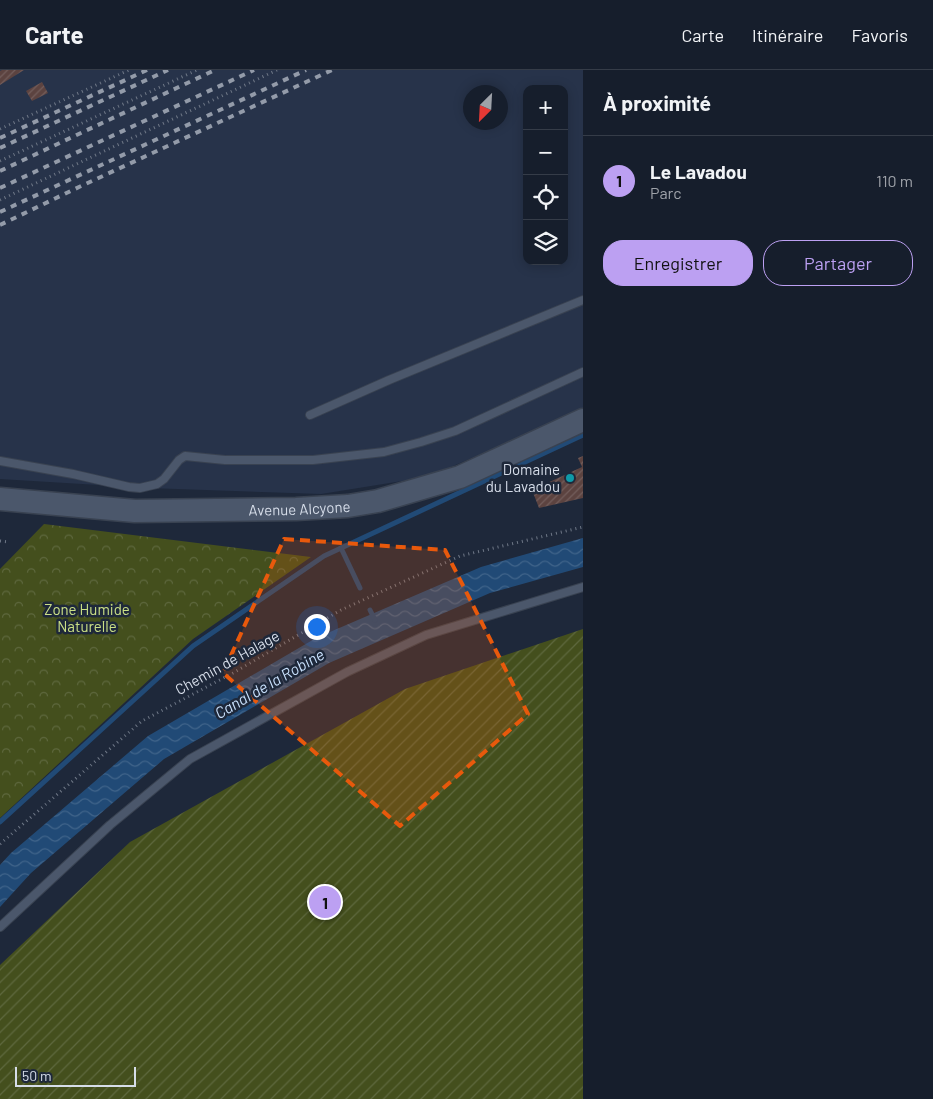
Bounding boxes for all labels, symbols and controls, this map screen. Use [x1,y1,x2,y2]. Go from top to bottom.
text: Carte [25,20,84,49]
text: Carte [681,24,724,46]
text: Itinéraire [752,24,823,46]
text: Favoris [851,24,908,46]
north arrow [463,85,508,130]
map controls [523,85,568,265]
button: + [523,85,568,130]
text: À proximité [603,90,711,115]
button: − [523,130,568,175]
text: Le Lavadou [650,160,747,183]
text: 1 [616,171,622,190]
text: 110 m [876,171,913,190]
button: locate [523,175,568,220]
text: Parc [650,183,682,202]
button: layers [523,220,568,265]
button: Enregistrer [603,240,753,286]
button: Partager [763,240,913,286]
place label: Domaine du Lavadou [486,460,560,495]
marker: Domaine du Lavadou [564,472,576,484]
street label: Avenue Alcyone [248,497,351,519]
park label: Zone Humide Naturelle [44,600,130,635]
your location [304,614,330,640]
street label: Chemin de Halage [172,626,282,698]
water label: Canal de la Robine [211,644,327,722]
pin: 1 [309,883,341,921]
scale bar [15,1064,136,1087]
text: 50 m [22,1067,51,1084]

